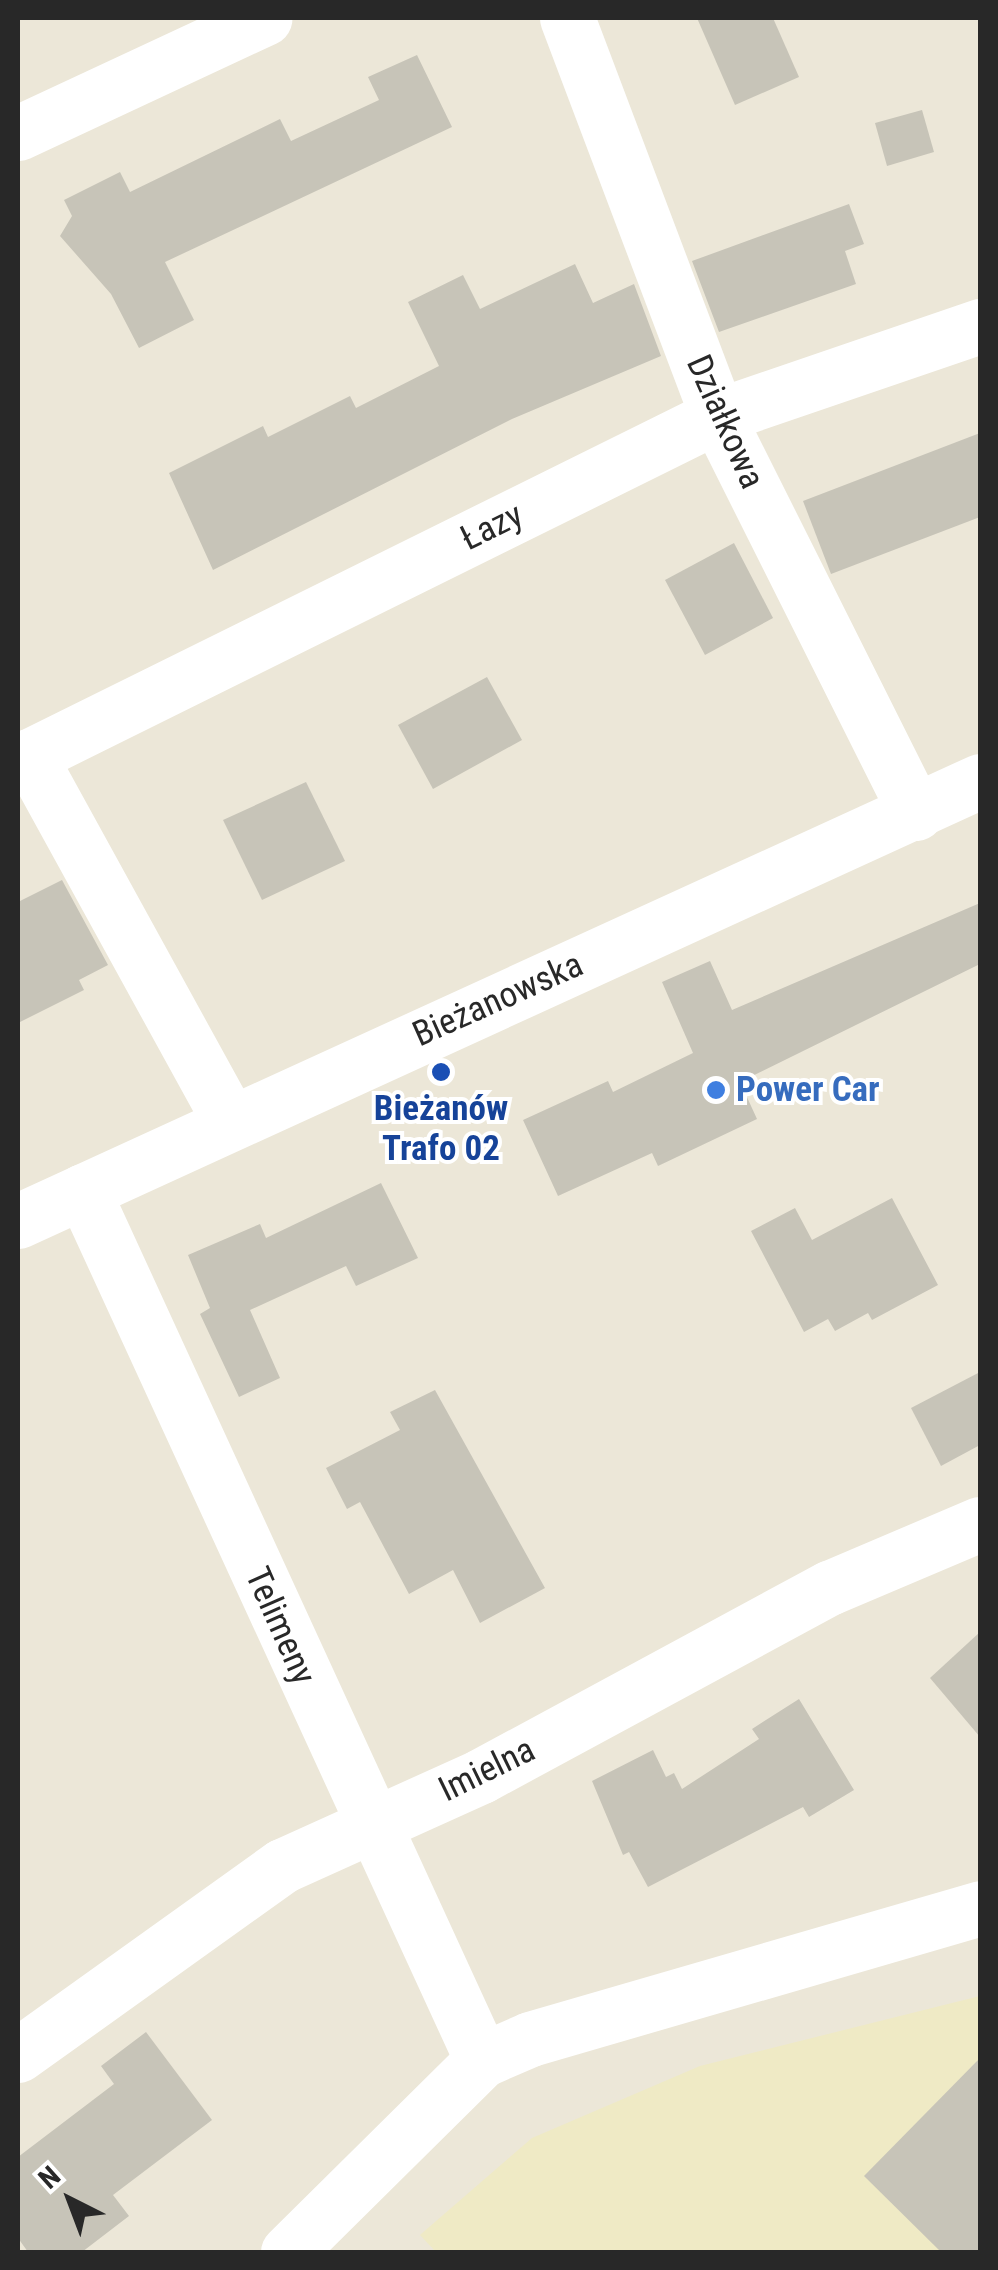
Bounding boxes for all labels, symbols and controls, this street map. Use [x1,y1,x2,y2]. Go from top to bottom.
street label: Działkowa [677,349,773,495]
street label: Łazy [454,494,530,560]
street label: Bieżanowska [407,944,589,1056]
marker: Bieżanów Trafo 02 [430,1061,452,1083]
place label: Power Car [736,1069,880,1111]
marker: Power Car [705,1079,727,1101]
place label: Bieżanów Trafo 02 [374,1088,508,1170]
street label: Telimeny [236,1561,324,1691]
street label: Imielna [432,1729,542,1811]
north arrow [20,2150,120,2250]
text: N [32,2159,67,2195]

